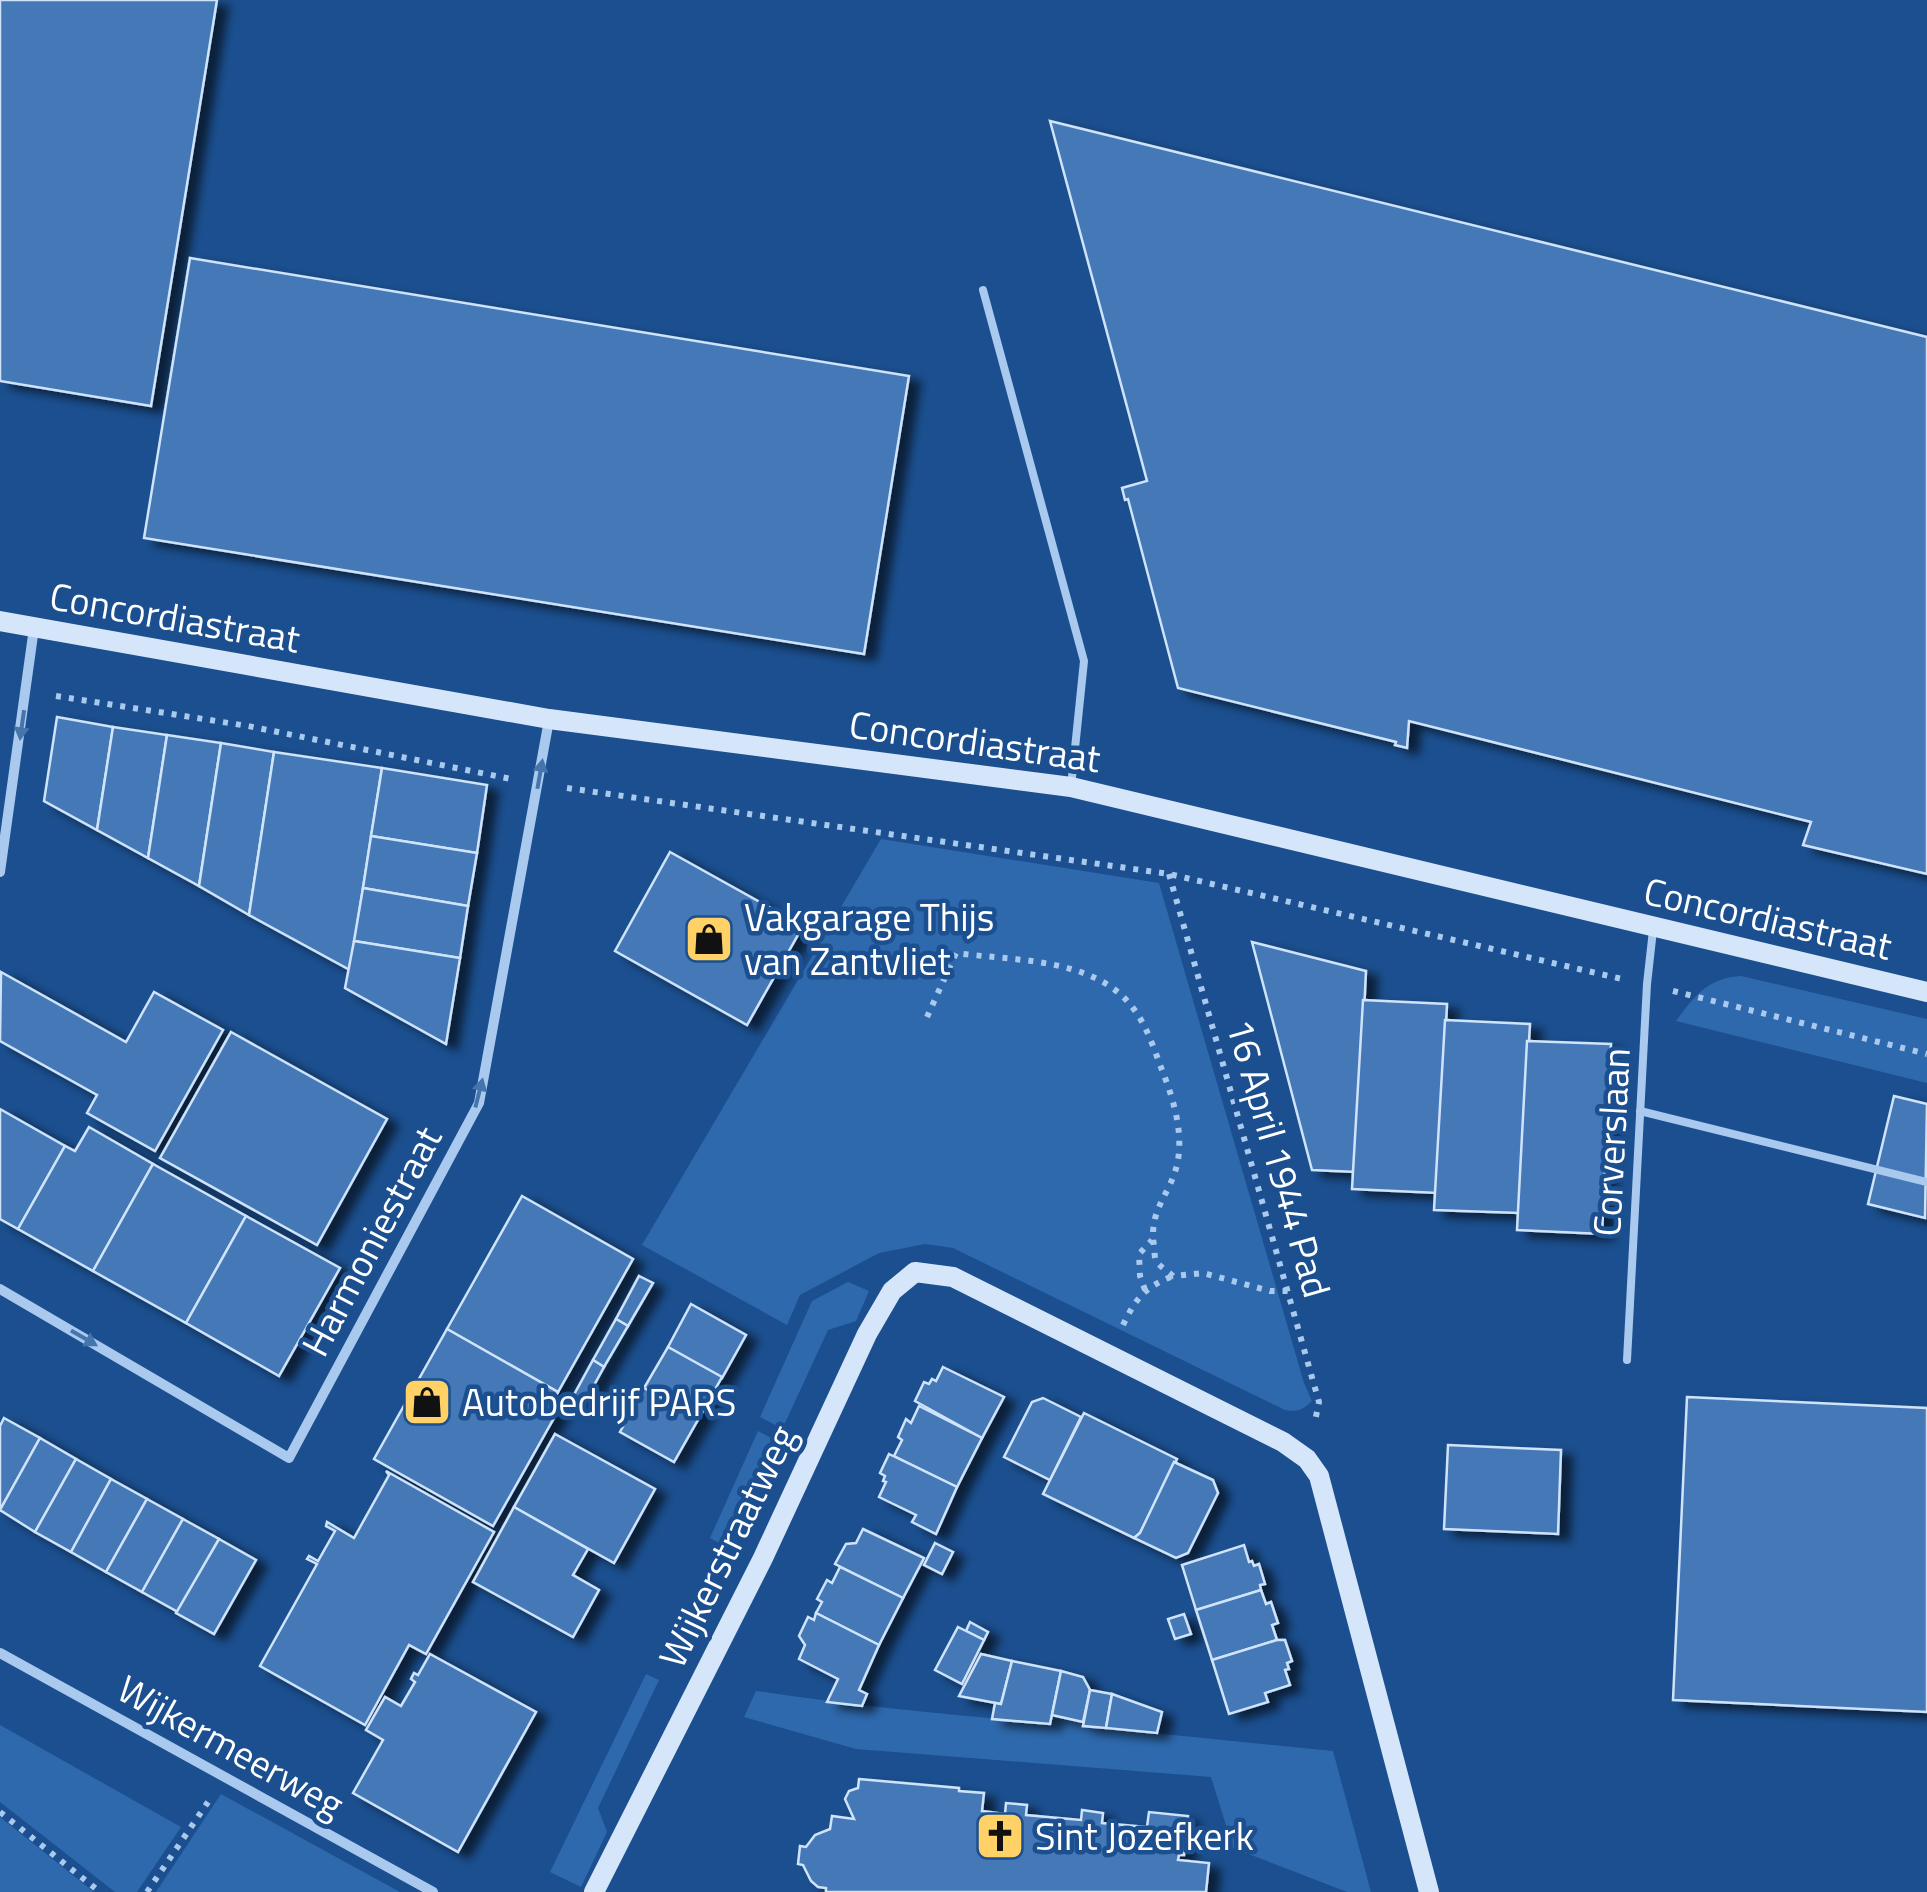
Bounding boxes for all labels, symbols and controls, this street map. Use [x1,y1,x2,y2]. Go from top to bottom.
street label: Concordiastraat [45,566,305,668]
street label: Concordiastraat [846,695,1104,787]
one-way arrow [14,710,30,741]
one-way arrow [533,757,548,789]
street label: Concordiastraat [1638,861,1898,975]
place label: Vakgarage Thijs van Zantvliet [744,888,995,990]
shop icon: Vakgarage Thijs van Zantvliet [683,913,735,965]
street label: 16 April 1944 Pad [1212,1012,1346,1304]
street label: Corverslaan [1577,1046,1645,1238]
one-way arrow [472,1077,487,1108]
street label: Harmoniestraat [286,1116,456,1366]
one-way arrow [70,1329,98,1346]
place label: Autobedrijf PARS [462,1373,736,1431]
shop icon: Autobedrijf PARS [401,1376,453,1428]
street label: Wijkerstraatweg [643,1415,811,1677]
street label: Wijkermeerweg [107,1660,355,1832]
place label: Sint Jozefkerk [1035,1807,1254,1865]
church icon: Sint Jozefkerk [974,1810,1026,1862]

